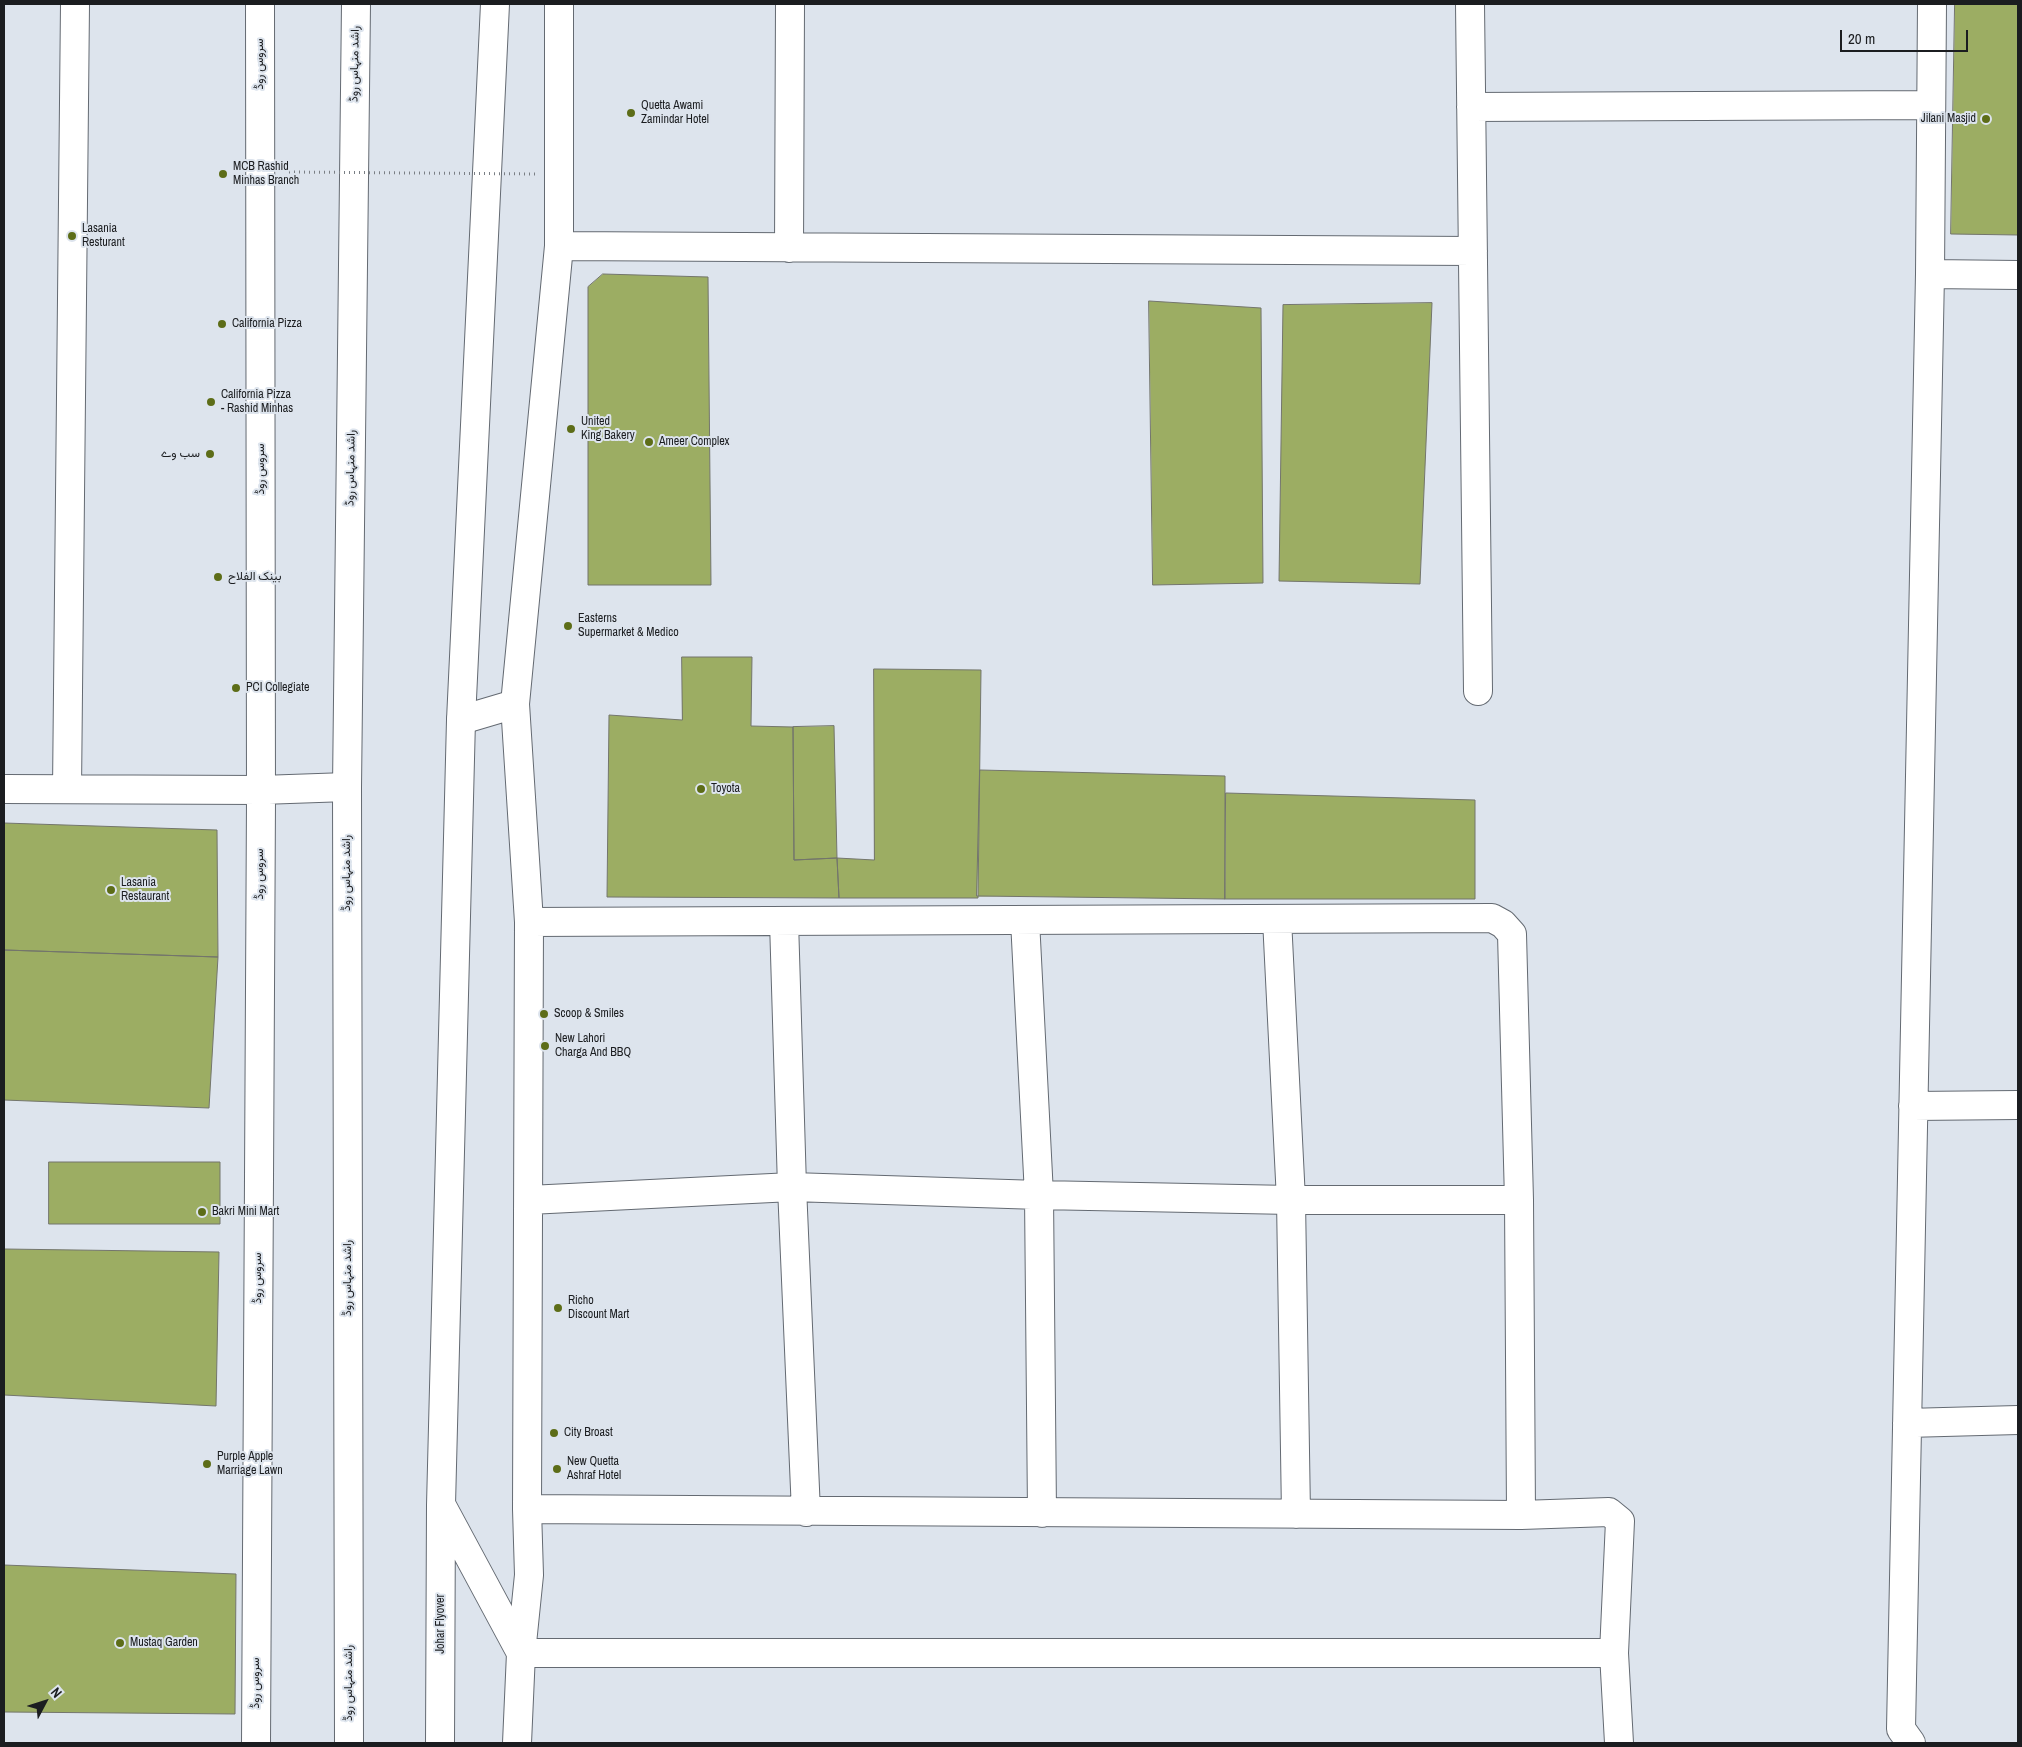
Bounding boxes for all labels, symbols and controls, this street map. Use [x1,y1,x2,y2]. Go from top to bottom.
scale bar [1842,20,1970,52]
street label: راشد منہاس روڈ [347,26,363,102]
text: 20 m [1848,28,1875,49]
street label: سروس روڈ [253,38,267,90]
place label: Quetta Awami Zamindar Hotel [641,99,709,127]
marker: Quetta Awami Zamindar Hotel [625,107,637,119]
place label: Jilani Masjid [1921,112,1976,126]
marker: Jilani Masjid [1980,113,1992,125]
place label: MCB Rashid Minhas Branch [233,160,299,188]
marker: MCB Rashid Minhas Branch [217,168,229,180]
place label: Lasania Resturant [82,222,125,250]
marker: Lasania Resturant [66,230,78,242]
place label: California Pizza [232,317,302,331]
marker: California Pizza [216,318,228,330]
place label: California Pizza - Rashid Minhas [221,388,293,416]
marker: California Pizza - Rashid Minhas [205,396,217,408]
place label: United King Bakery [581,415,635,443]
marker: United King Bakery [565,423,577,435]
street label: راشد منہاس روڈ [343,430,359,506]
place label: Ameer Complex [659,435,730,449]
marker: Ameer Complex [643,436,655,448]
street label: سروس روڈ [254,443,268,495]
place label: سب وے [161,447,200,461]
marker: سب وے [204,448,216,460]
place label: بینک الفلاح [228,570,281,584]
marker: بینک الفلاح [212,571,224,583]
place label: Easterns Supermarket & Medico [578,612,679,640]
marker: Easterns Supermarket & Medico [562,620,574,632]
place label: PCI Collegiate [246,681,309,695]
marker: PCI Collegiate [230,682,242,694]
place label: Toyota [711,782,740,796]
marker: Toyota [695,783,707,795]
street label: راشد منہاس روڈ [340,835,354,911]
street label: سروس روڈ [253,848,267,900]
place label: Lasania Restaurant [121,876,169,904]
marker: Lasania Restaurant [105,884,117,896]
place label: Scoop & Smiles [554,1007,624,1021]
marker: Scoop & Smiles [538,1008,550,1020]
place label: New Lahori Charga And BBQ [555,1032,631,1060]
marker: New Lahori Charga And BBQ [539,1040,551,1052]
place label: Bakri Mini Mart [212,1205,279,1219]
marker: Bakri Mini Mart [196,1206,208,1218]
street label: راشد منہاس روڈ [341,1240,355,1316]
street label: سروس روڈ [251,1252,265,1304]
place label: Richo Discount Mart [568,1294,629,1322]
marker: Richo Discount Mart [552,1302,564,1314]
place label: City Broast [564,1426,613,1440]
marker: City Broast [548,1427,560,1439]
place label: Purple Apple Marriage Lawn [217,1450,283,1478]
place label: New Quetta Ashraf Hotel [567,1455,621,1483]
marker: Purple Apple Marriage Lawn [201,1458,213,1470]
marker: New Quetta Ashraf Hotel [551,1463,563,1475]
street label: Johar Flyover [434,1594,448,1654]
place label: Mustaq Garden [130,1636,198,1650]
marker: Mustaq Garden [114,1637,126,1649]
street label: راشد منہاس روڈ [342,1645,356,1721]
street label: سروس روڈ [249,1657,263,1709]
north arrow [20,1677,70,1727]
text: N [47,1683,66,1701]

